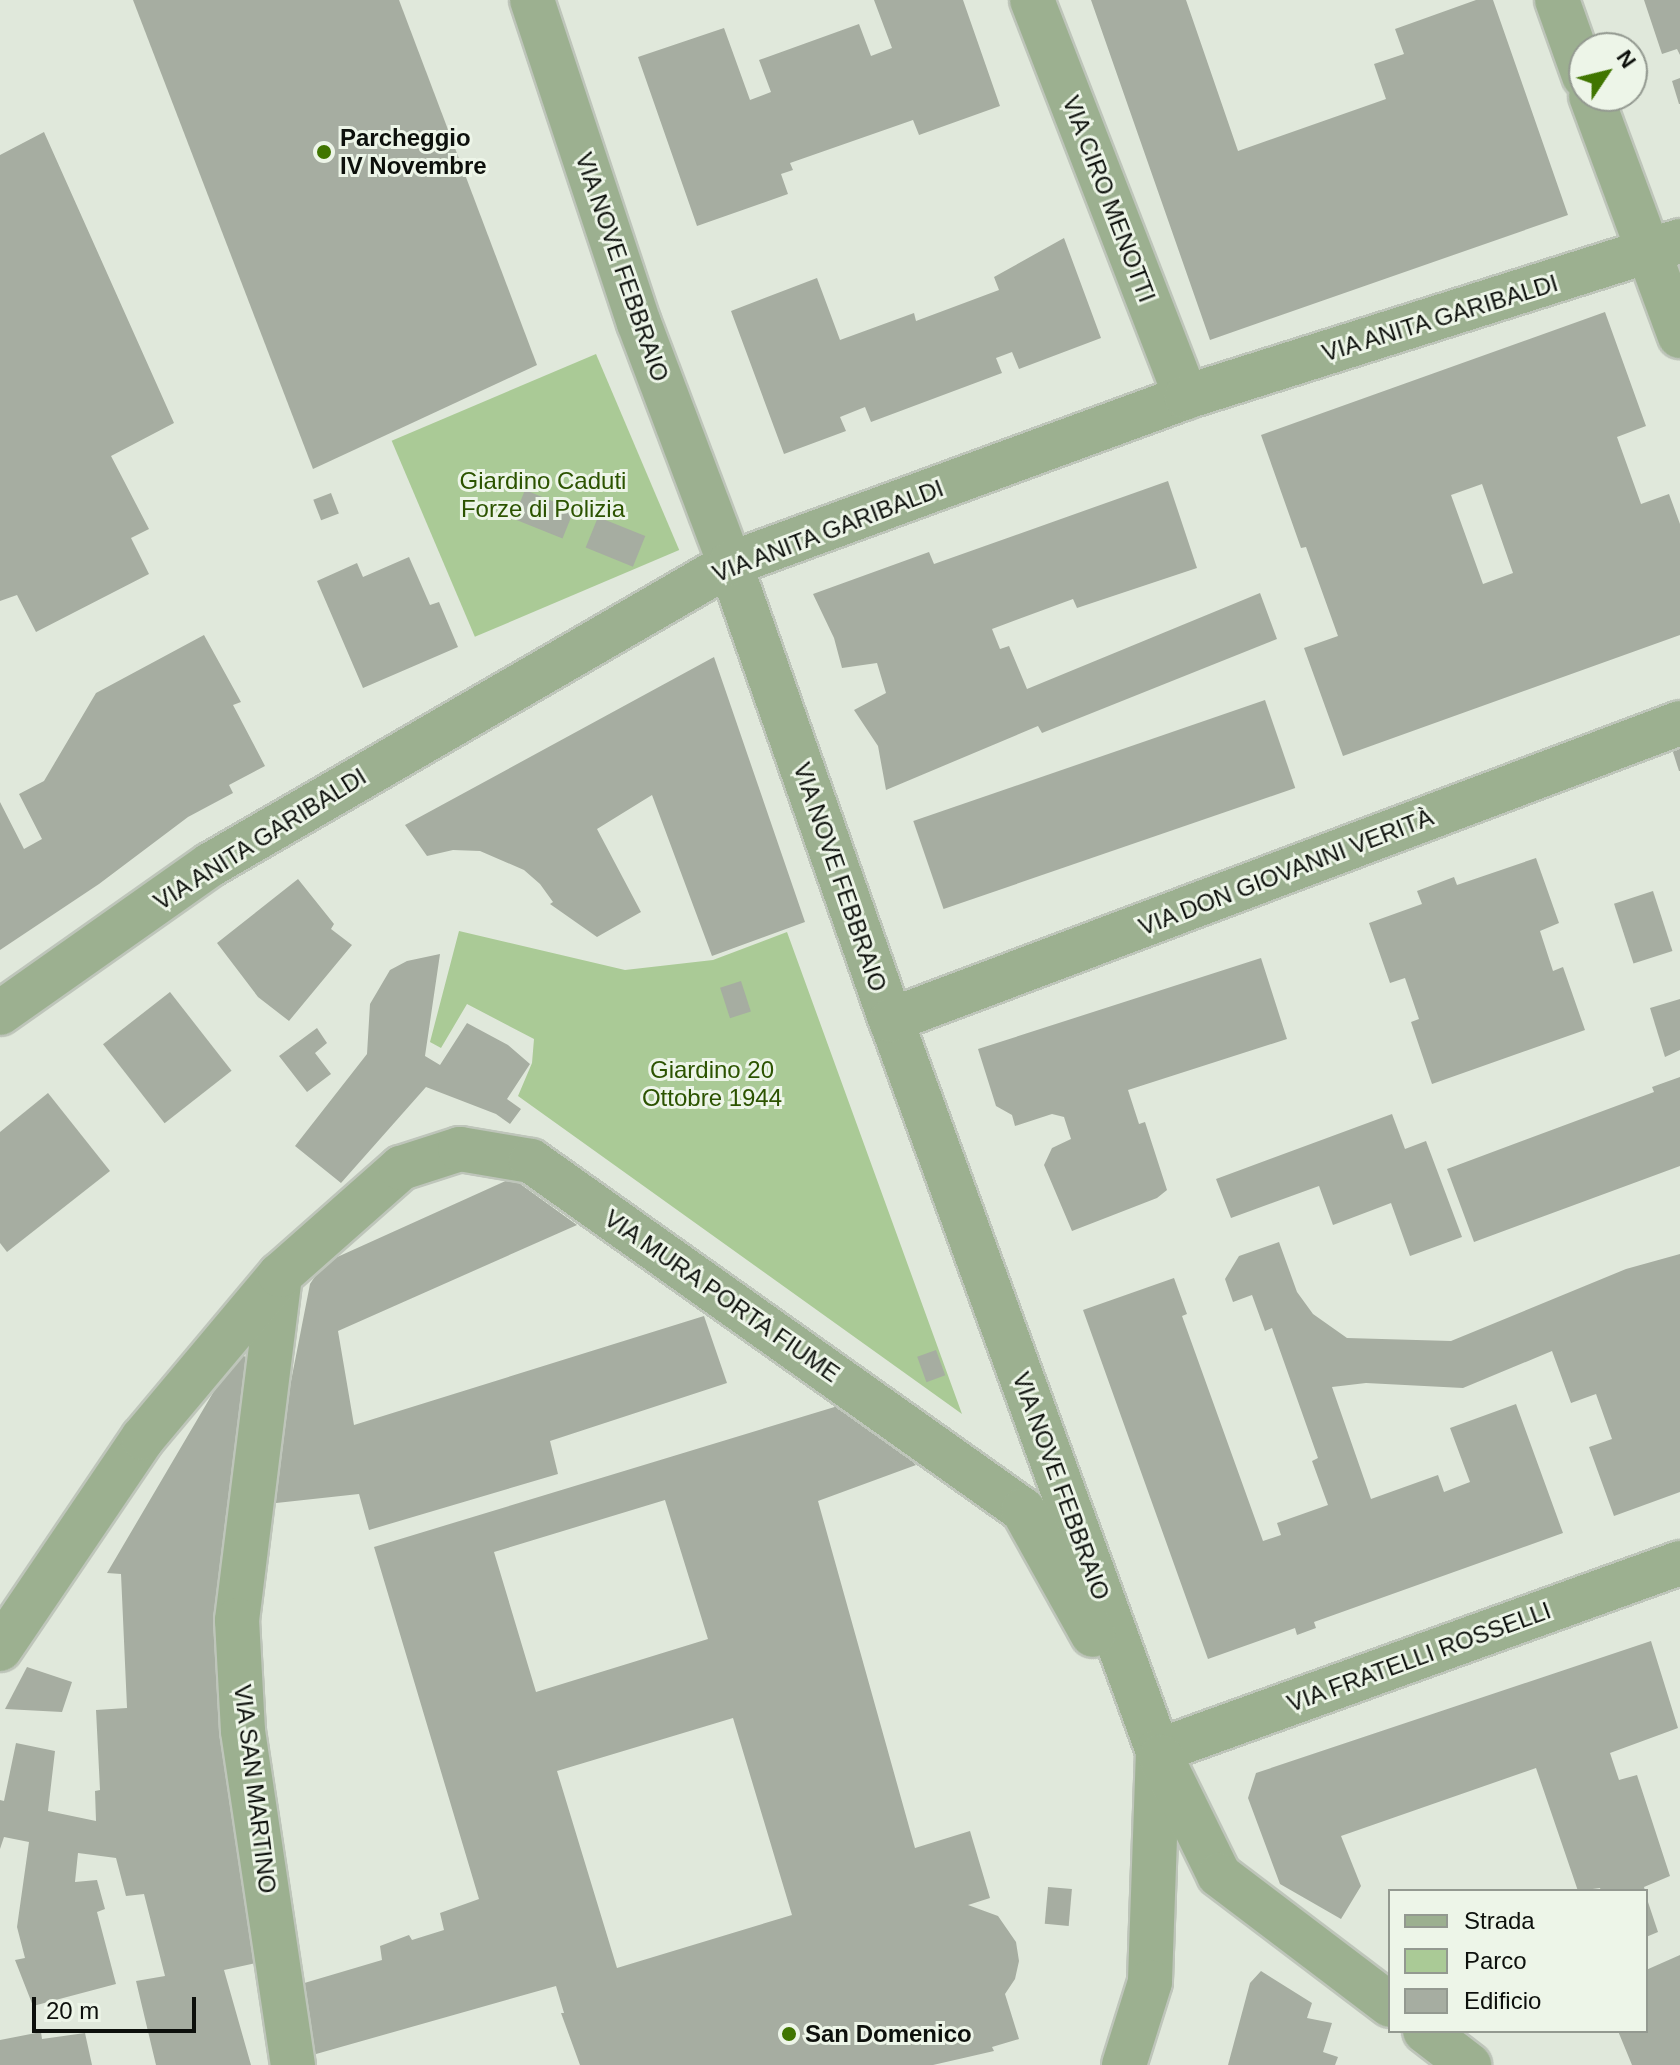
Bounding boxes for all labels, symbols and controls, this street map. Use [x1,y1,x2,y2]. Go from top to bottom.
north arrow [1568,32,1648,112]
text: N [1612,45,1641,73]
street label: VIA CIRO MENOTTI [1056,91,1162,307]
place label: Parcheggio IV Novembre [340,124,487,180]
marker: Parcheggio IV Novembre [315,143,333,161]
street label: VIA NOVE FEBBRAIO [569,148,675,386]
street label: VIA ANITA GARIBALDI [1317,268,1563,368]
park label: Giardino Caduti Forze di Polizia [460,467,626,523]
street label: VIA ANITA GARIBALDI [707,473,949,589]
street label: VIA NOVE FEBBRAIO [787,758,893,996]
street label: VIA ANITA GARIBALDI [147,761,373,917]
street label: VIA DON GIOVANNI VERITÀ [1134,802,1438,942]
park label: Giardino 20 Ottobre 1944 [642,1056,782,1112]
street label: VIA MURA PORTA FIUME [597,1203,847,1389]
street label: VIA NOVE FEBBRAIO [1006,1368,1116,1604]
street label: VIA FRATELLI ROSSELLI [1283,1596,1555,1718]
street label: VIA SAN MARTINO [228,1682,282,1896]
legend [1388,1889,1648,2033]
text: Strada [1464,1907,1535,1934]
text: Parco [1464,1947,1527,1974]
scale bar [36,1981,200,2031]
text: Edificio [1464,1987,1541,2014]
text: 20 m [46,1997,99,2024]
place label: San Domenico [805,2020,972,2048]
marker: San Domenico [780,2025,798,2043]

